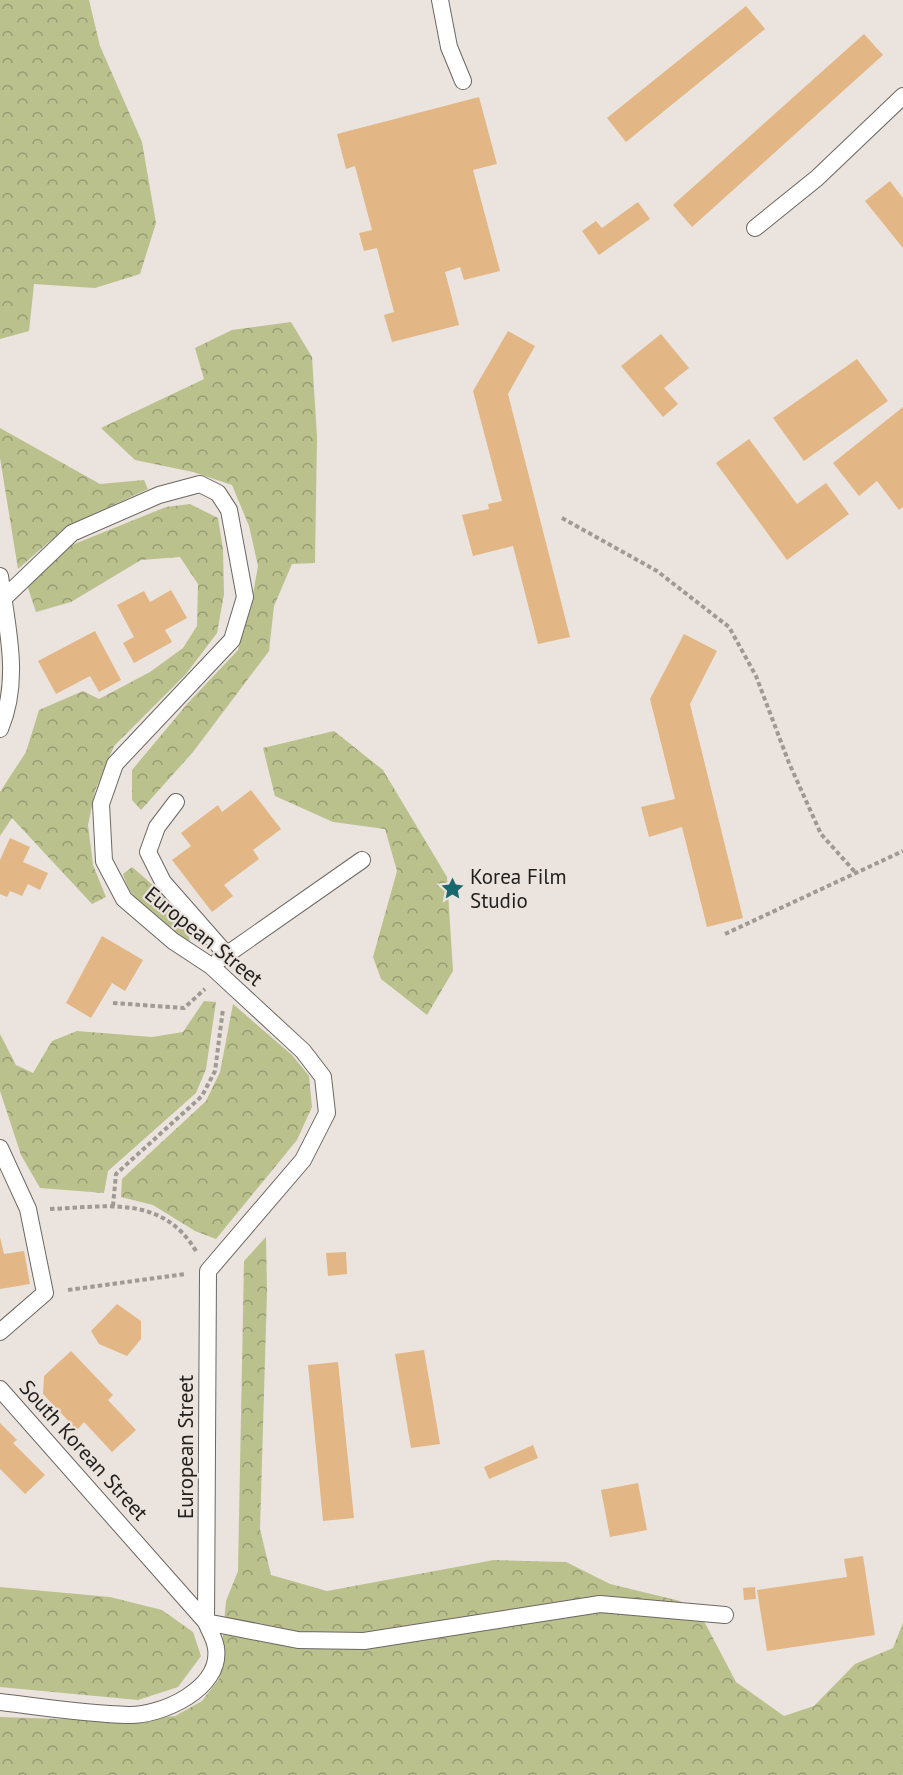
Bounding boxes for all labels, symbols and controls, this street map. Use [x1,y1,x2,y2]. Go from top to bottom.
place label: Korea Film Studio [470,863,567,914]
place icon: Korea Film Studio [439,875,465,901]
street label: European Street [139,880,269,992]
street label: South Korean Street [14,1374,154,1526]
street label: European Street [172,1375,199,1519]

